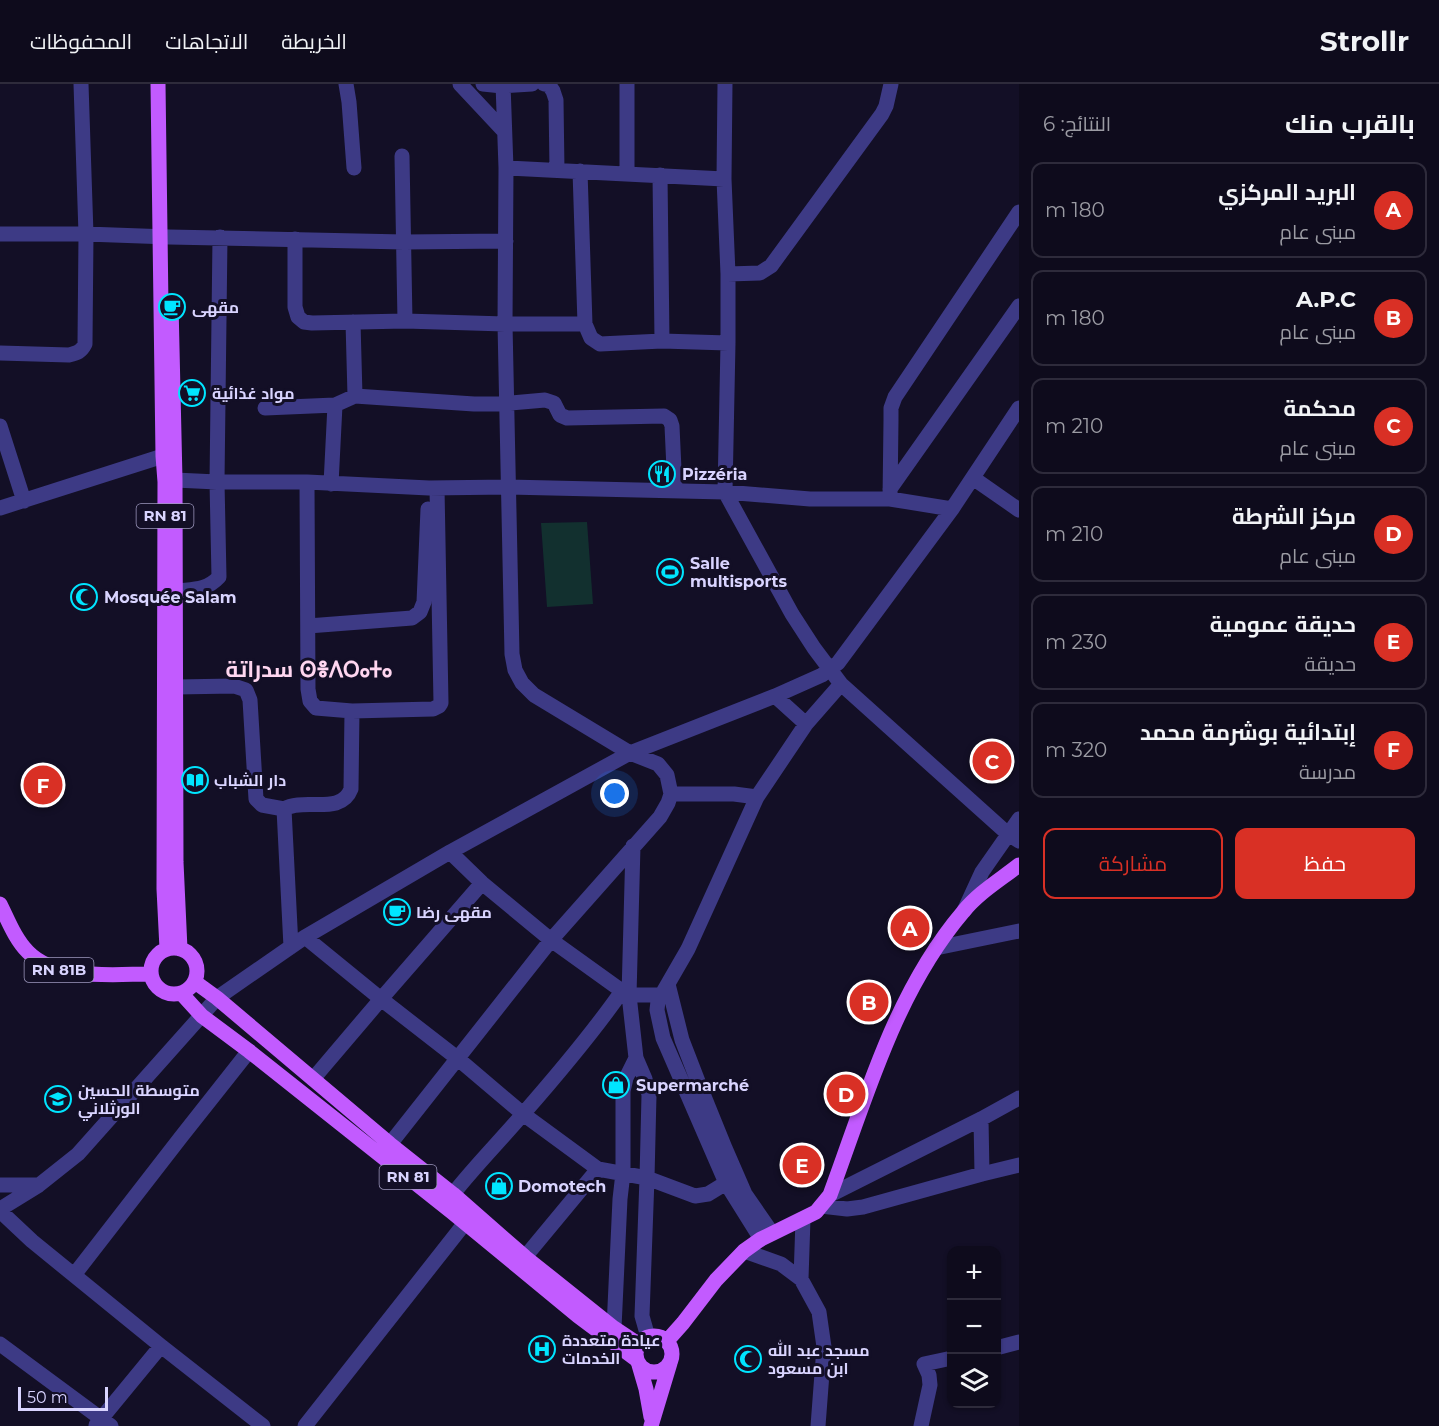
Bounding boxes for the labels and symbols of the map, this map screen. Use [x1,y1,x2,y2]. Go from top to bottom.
cafe icon: مقهى [157,292,187,322]
place label: مقهى [192,298,239,317]
supermarket icon: مواد غذائية [177,378,207,408]
place label: مواد غذائية [212,384,295,403]
restaurant icon: Pizzéria [647,459,677,489]
place label: Pizzéria [682,465,747,484]
road number: RN 81 [136,504,194,528]
place label: Salle multisports [690,554,787,591]
sports icon: Salle multisports [655,557,685,587]
mosque icon: Mosquée Salam [69,582,99,612]
place label: Mosquée Salam [104,588,237,607]
district label: سدراتة ⵙⴻⴷⵔⴰⵜⴰ [226,656,392,683]
pin: C [972,738,1012,784]
pin: F [24,762,63,808]
library icon: دار الشباب [180,765,210,795]
place label: دار الشباب [214,771,286,790]
your location [600,779,629,808]
cafe icon: مقهى رضا [382,897,412,927]
place label: مقهى رضا [416,903,492,922]
pin: A [890,906,930,950]
road number: RN 81B [25,958,94,982]
pin: B [850,980,888,1024]
shop icon: Supermarché [601,1070,631,1100]
pin: D [826,1072,866,1116]
place label: Supermarché [636,1076,749,1095]
place label: متوسطة الحسين الورثلاني [78,1081,200,1121]
school or university icon: متوسطة الحسين الورثلاني [43,1084,73,1114]
pin: E [782,1142,822,1188]
road number: RN 81 [380,1165,436,1189]
shop icon: Domotech [484,1171,514,1201]
place label: Domotech [518,1177,606,1196]
place label: عيادة متعددة الخدمات [562,1331,661,1368]
hospital icon: عيادة متعددة الخدمات [527,1334,557,1364]
place label: مسجد عبد الله ابن مسعود [768,1339,869,1378]
mosque icon: مسجد عبد الله ابن مسعود [733,1344,763,1374]
scale bar [18,1384,108,1412]

